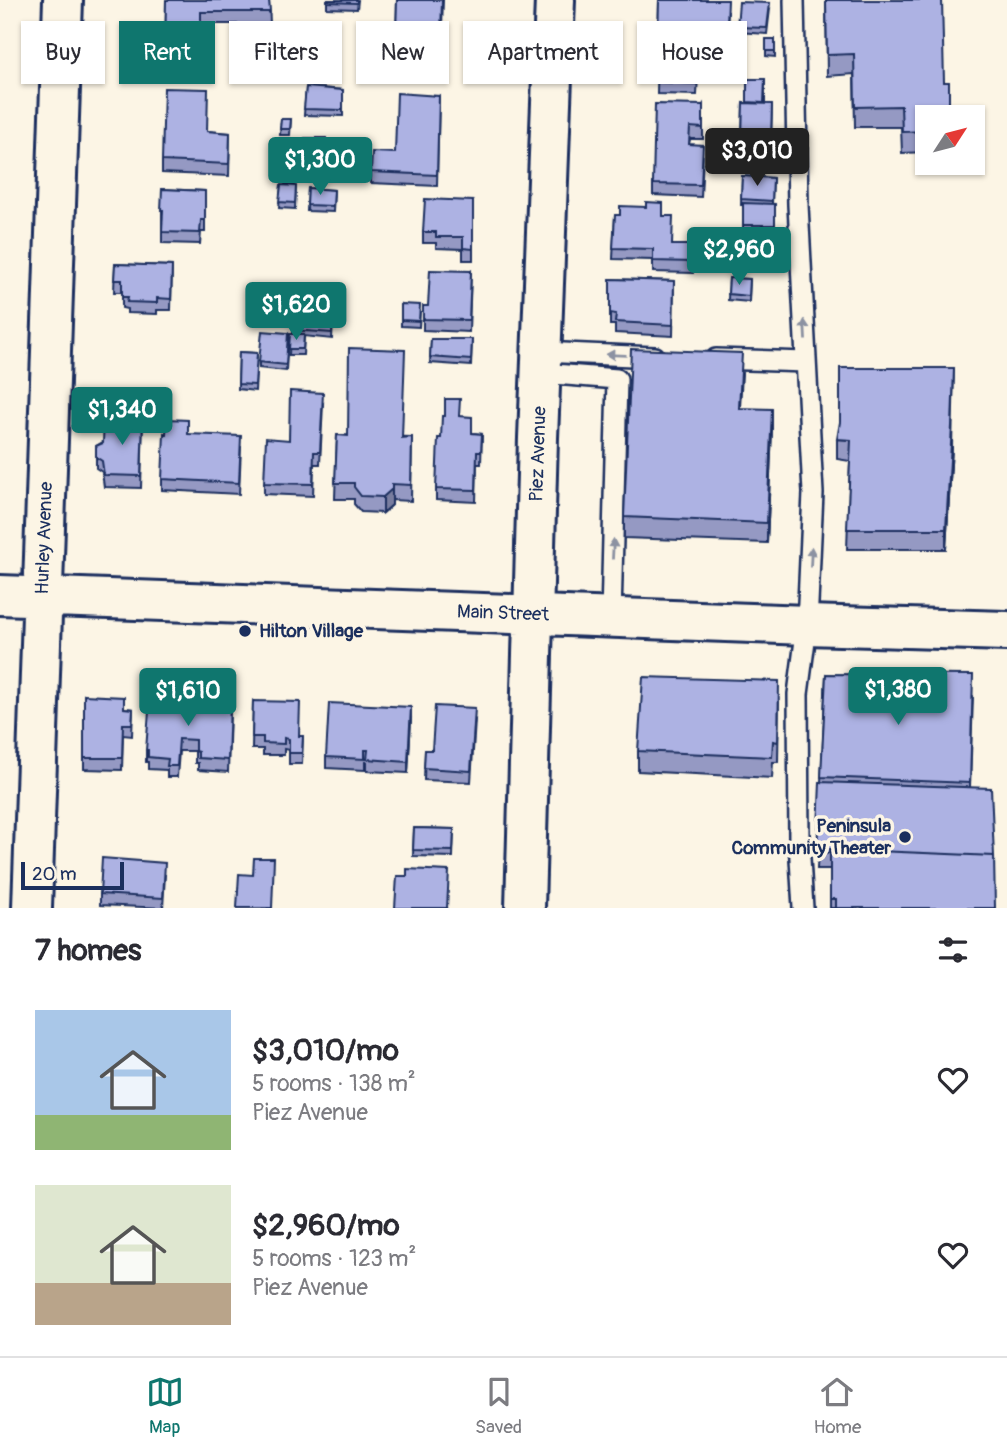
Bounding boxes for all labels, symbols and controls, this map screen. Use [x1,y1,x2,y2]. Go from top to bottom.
chip: Buy [21,21,105,84]
chip: Rent [119,21,215,84]
chip: Filters [229,21,342,84]
chip: New [356,21,449,84]
chip: Apartment [463,21,623,84]
chip: House [637,21,747,84]
north arrow [915,105,985,175]
map controls [915,105,985,175]
pin: $3,010 [700,128,814,188]
text: $3,010 [721,136,793,165]
pin: $1,300 [263,138,377,197]
text: $1,300 [284,145,356,174]
pin: $2,960 [682,228,796,287]
text: $2,960 [703,235,775,264]
pin: $1,620 [239,282,353,342]
text: $1,620 [261,290,331,319]
one-way arrow [799,318,810,340]
one-way arrow [604,350,626,361]
pin: $1,340 [65,388,179,447]
text: $1,340 [87,395,157,424]
street label: Piez Avenue [524,405,552,502]
street label: Hurley Avenue [30,481,58,595]
one-way arrow [607,537,618,559]
one-way arrow [805,546,816,568]
street label: Main Street [457,599,550,627]
place label: Hilton Village [259,619,364,643]
marker: Hilton Village [237,623,253,639]
pin: $1,610 [131,668,245,728]
pin: $1,380 [841,668,955,727]
text: $1,380 [864,675,932,704]
text: $1,610 [155,676,221,705]
place label: Peninsula Community Theater [731,814,891,860]
marker: Peninsula Community Theater [897,829,913,845]
scale bar [21,859,124,891]
text: 20 m [32,862,77,886]
icon: filters [934,931,972,969]
text: 7 homes [35,932,142,969]
text: $3,010/mo [252,1032,399,1069]
icon: home [91,1038,175,1122]
icon: heart [934,1061,972,1099]
text: 5 rooms · 138 m² [252,1069,416,1098]
text: Piez Avenue [252,1098,368,1127]
text: $2,960/mo [252,1207,400,1244]
icon: home [91,1213,175,1297]
icon: heart [934,1236,972,1274]
text: 5 rooms · 123 m² [252,1244,416,1273]
text: Piez Avenue [252,1273,368,1302]
tab: Map [146,1373,184,1439]
tab: Saved [475,1373,522,1439]
tab: Home [813,1373,861,1439]

